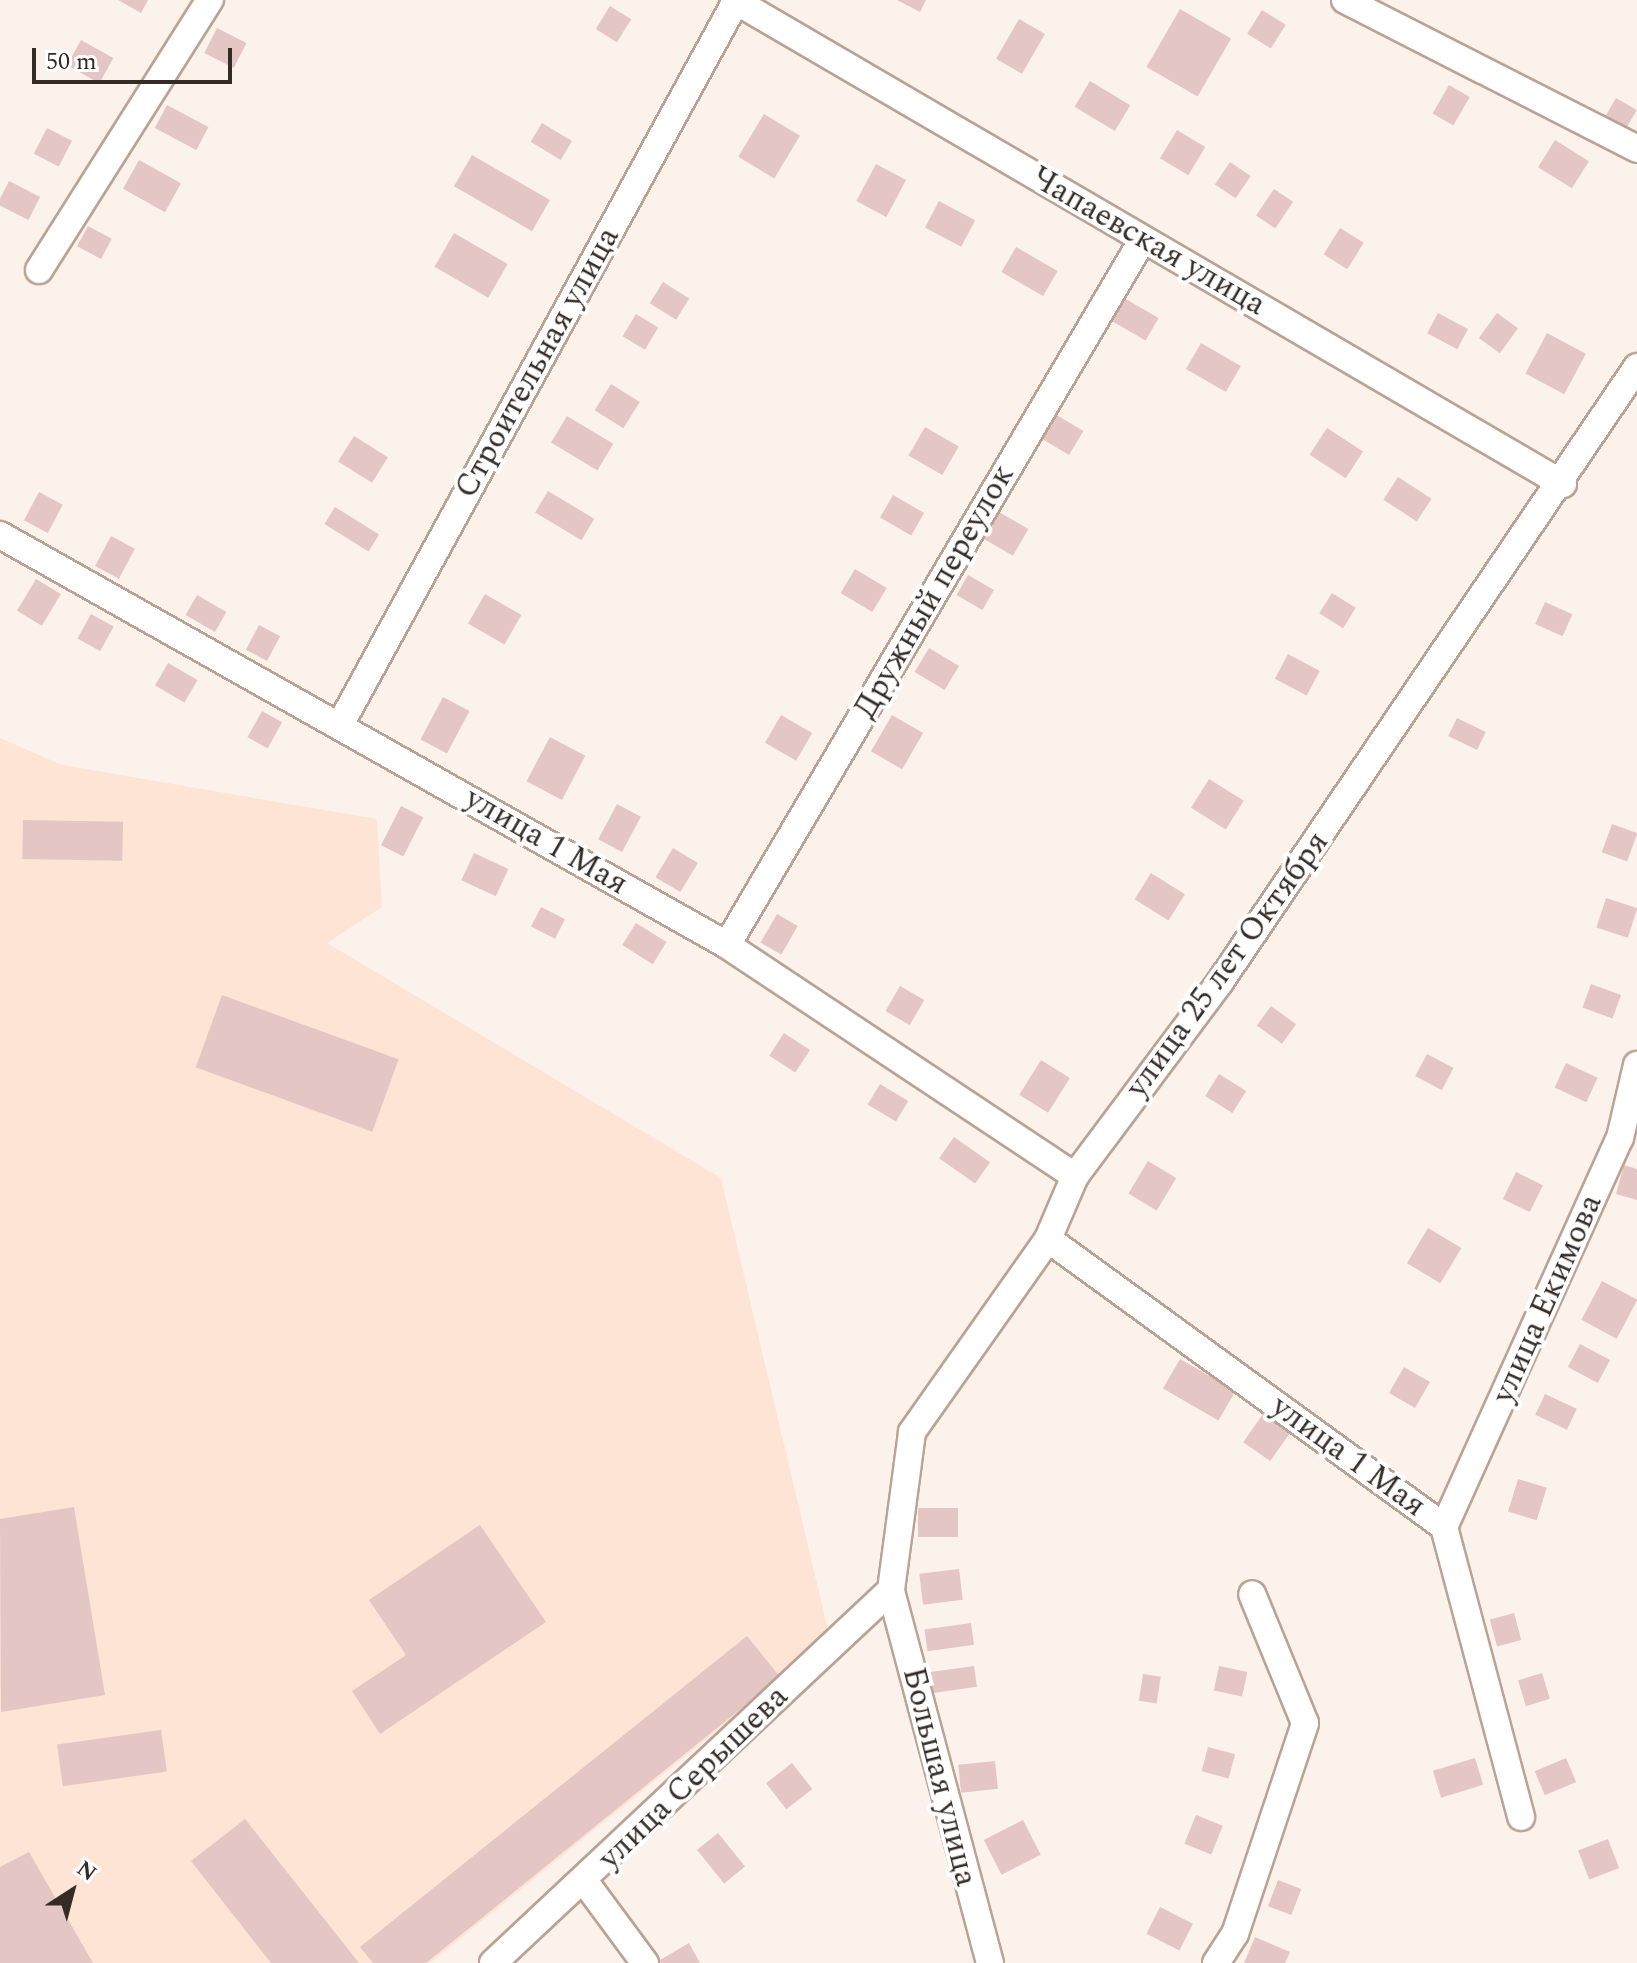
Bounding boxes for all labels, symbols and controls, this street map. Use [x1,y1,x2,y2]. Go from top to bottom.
scale bar [36,32,236,82]
text: 50 m [46,44,97,80]
street label: Чапаевская улица [1024,159,1272,325]
street label: Строительная улица [448,221,628,505]
street label: Дружный переулок [847,458,1023,726]
street label: улица 1 Мая [458,780,634,904]
street label: улица 25 лет Октября [1118,824,1338,1106]
street label: улица Екимова [1485,1189,1611,1409]
street label: улица 1 Мая [1263,1388,1433,1526]
street label: Большая улица [893,1663,985,1891]
street label: улица Серышева [591,1678,797,1878]
north arrow [32,1851,112,1931]
text: N [69,1853,103,1890]

